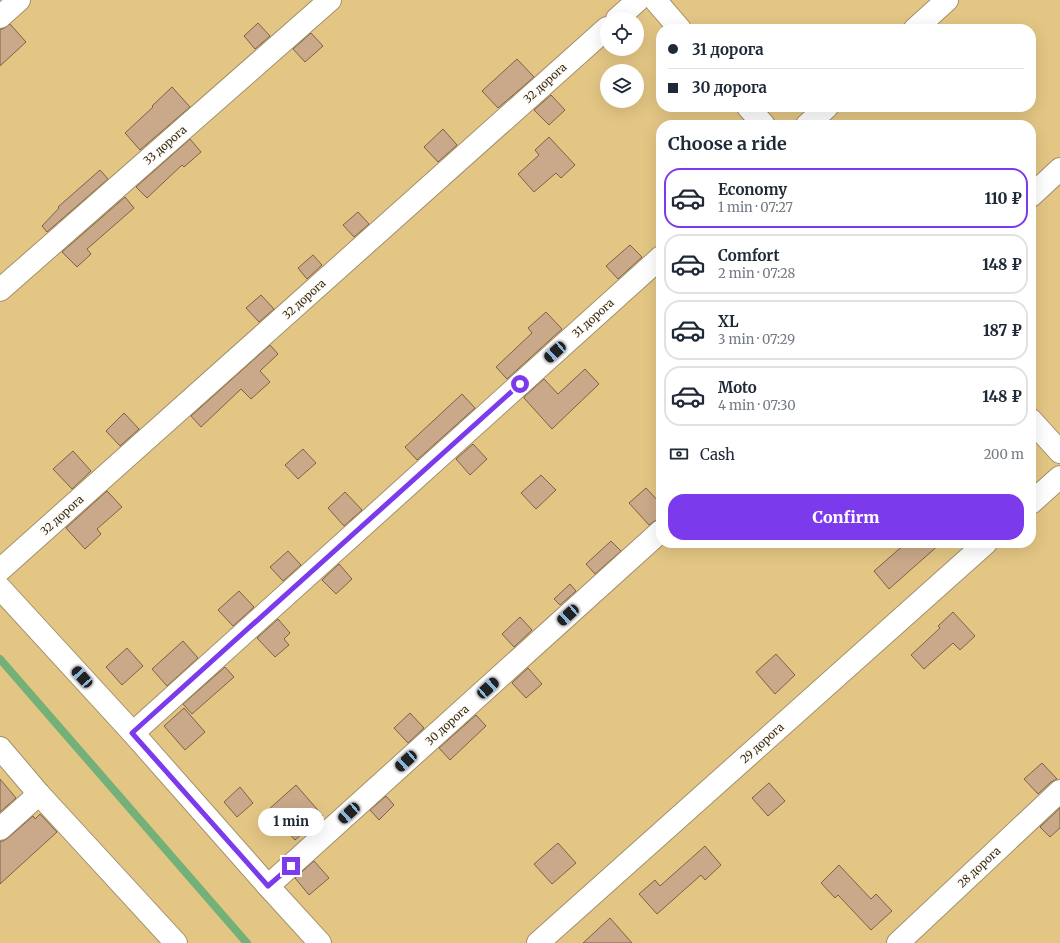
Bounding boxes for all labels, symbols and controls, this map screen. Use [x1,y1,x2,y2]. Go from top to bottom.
map controls [600,12,644,108]
button: locate [600,12,644,56]
text: 31 дорога [692,40,764,59]
street label: 32 дорога [521,60,569,106]
button: layers [600,64,644,108]
text: 30 дорога [692,78,767,97]
street label: 33 дорога [141,122,190,168]
text: Choose a ride [668,132,787,155]
icon: car [670,180,706,216]
text: Economy [718,180,787,199]
text: 110 ₽ [984,189,1022,208]
text: 1 min · 07:27 [718,199,793,216]
icon: car [670,246,706,282]
text: Comfort [718,246,779,265]
text: 148 ₽ [982,255,1022,274]
text: 2 min · 07:28 [718,265,795,282]
street label: 32 дорога [280,276,328,322]
street label: 31 дорога [569,296,617,340]
icon: car [670,312,706,348]
text: XL [718,312,739,331]
text: 187 ₽ [983,321,1022,340]
text: 3 min · 07:29 [718,331,795,348]
car [542,340,568,364]
route start [511,375,529,393]
icon: car [670,378,706,414]
text: Moto [718,378,757,397]
text: 148 ₽ [982,387,1022,406]
text: 4 min · 07:30 [718,397,796,414]
icon: cash [668,443,690,465]
text: Cash [700,445,735,464]
text: 200 m [984,446,1024,463]
street label: 32 дорога [38,492,86,538]
button: Confirm [668,494,1024,540]
car [555,603,581,627]
car [70,664,94,690]
car [475,676,501,700]
street label: 30 дорога [422,702,472,748]
street label: 29 дорога [737,720,787,766]
car [393,749,419,773]
car [336,801,362,825]
callout: 1 min [258,808,324,836]
text: 1 min [273,813,309,830]
street label: 28 дорога [955,844,1003,890]
route end [282,857,300,875]

